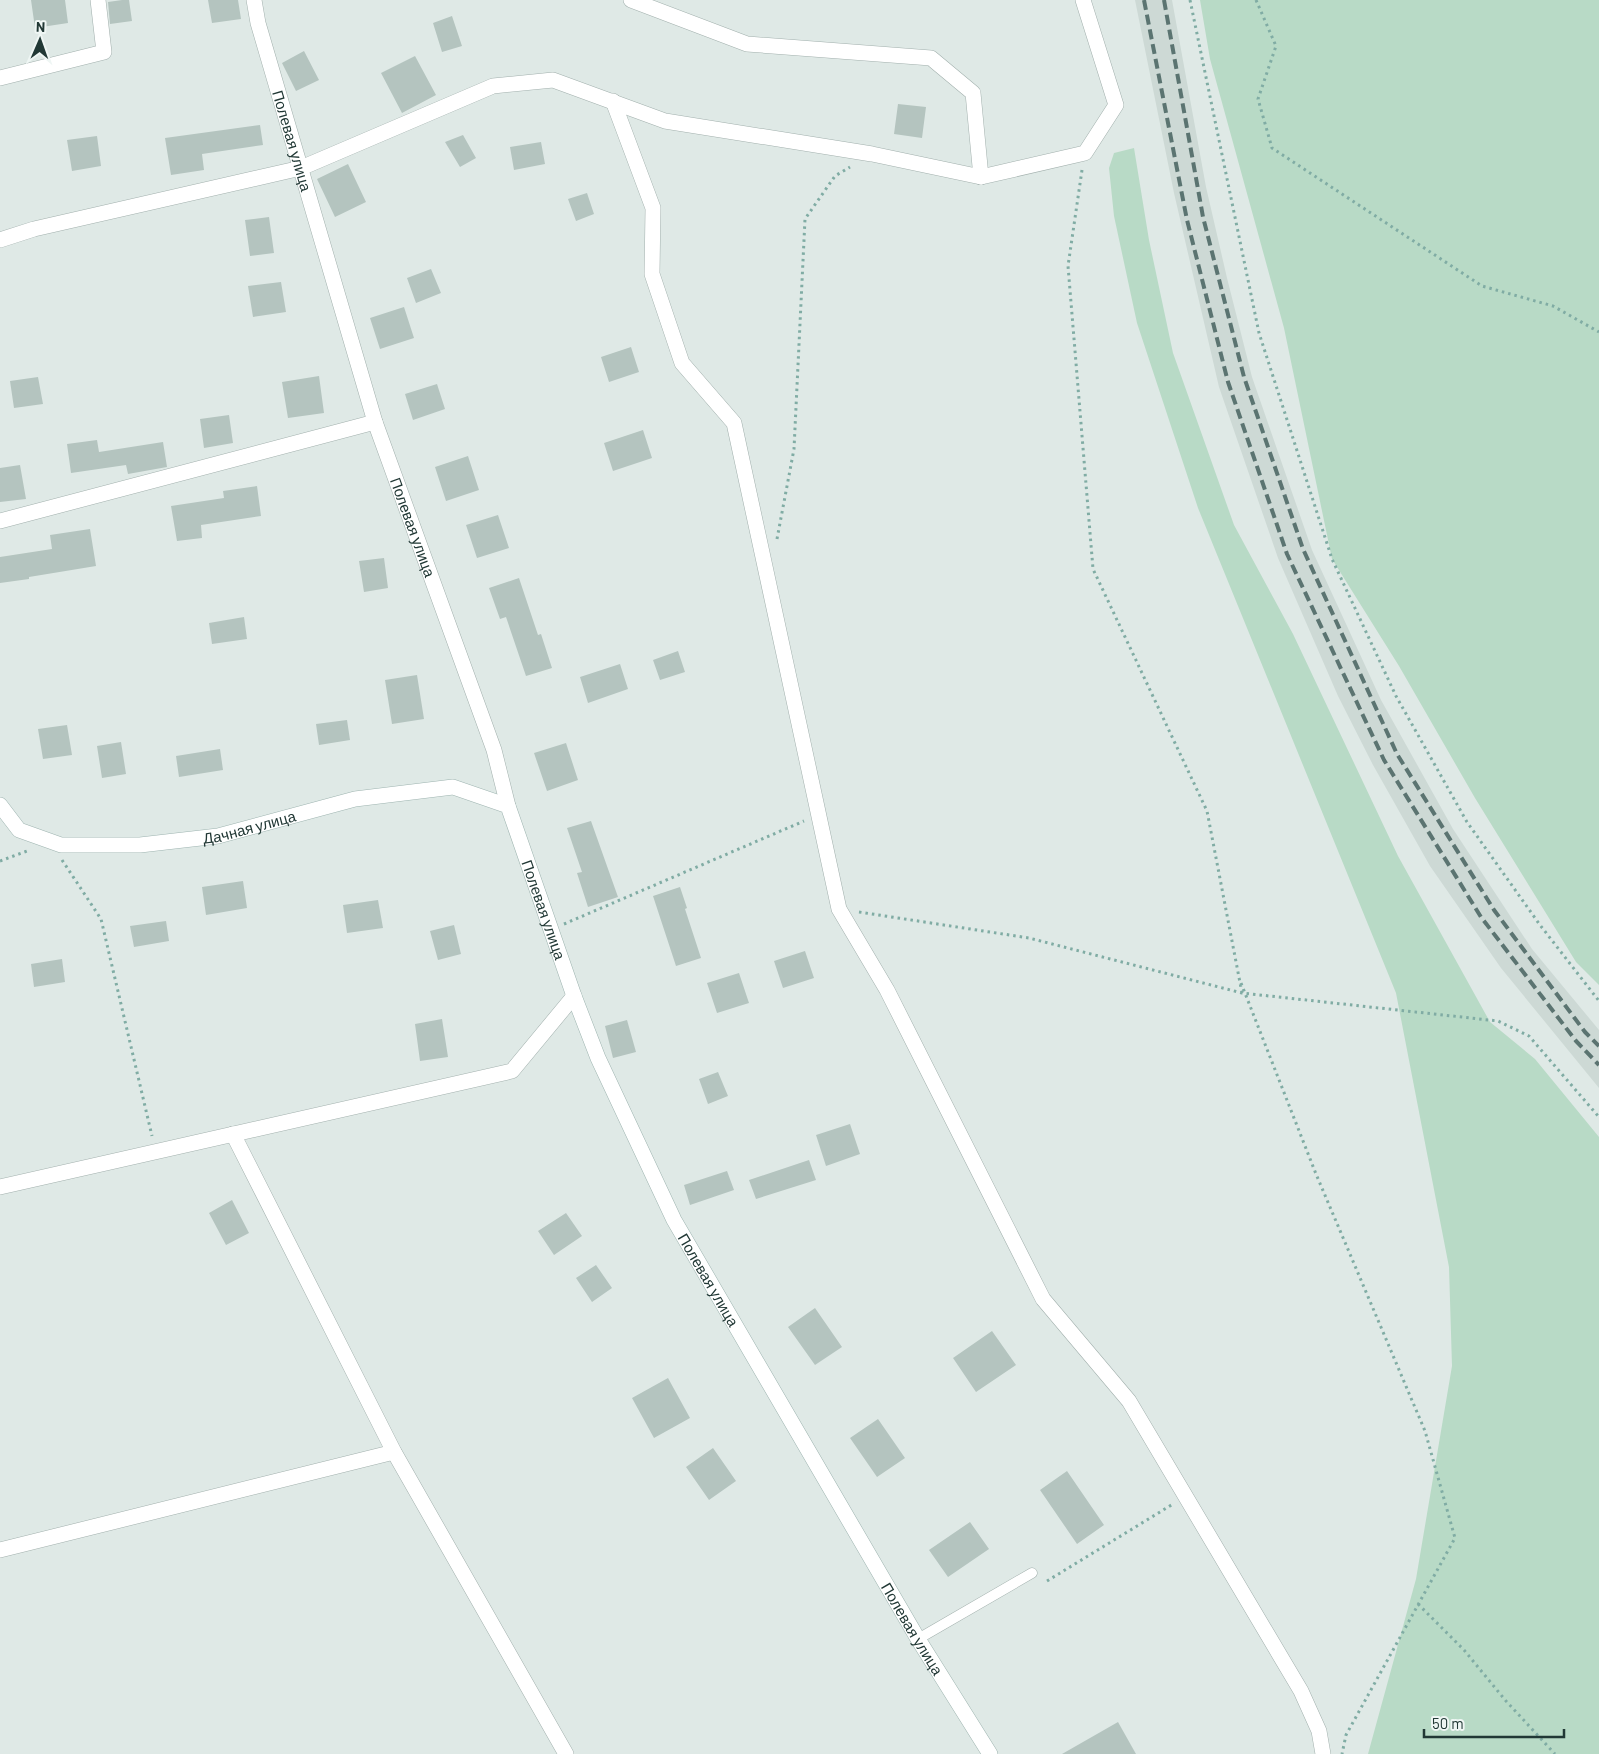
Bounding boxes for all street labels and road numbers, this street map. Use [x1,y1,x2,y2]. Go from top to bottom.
street label: Полевая улица [269,88,316,194]
street label: Полевая улица [387,475,440,580]
street label: Дачная улица [202,806,298,847]
street label: Полевая улица [518,857,570,962]
street label: Полевая улица [675,1230,743,1330]
street label: Полевая улица [878,1579,947,1679]

